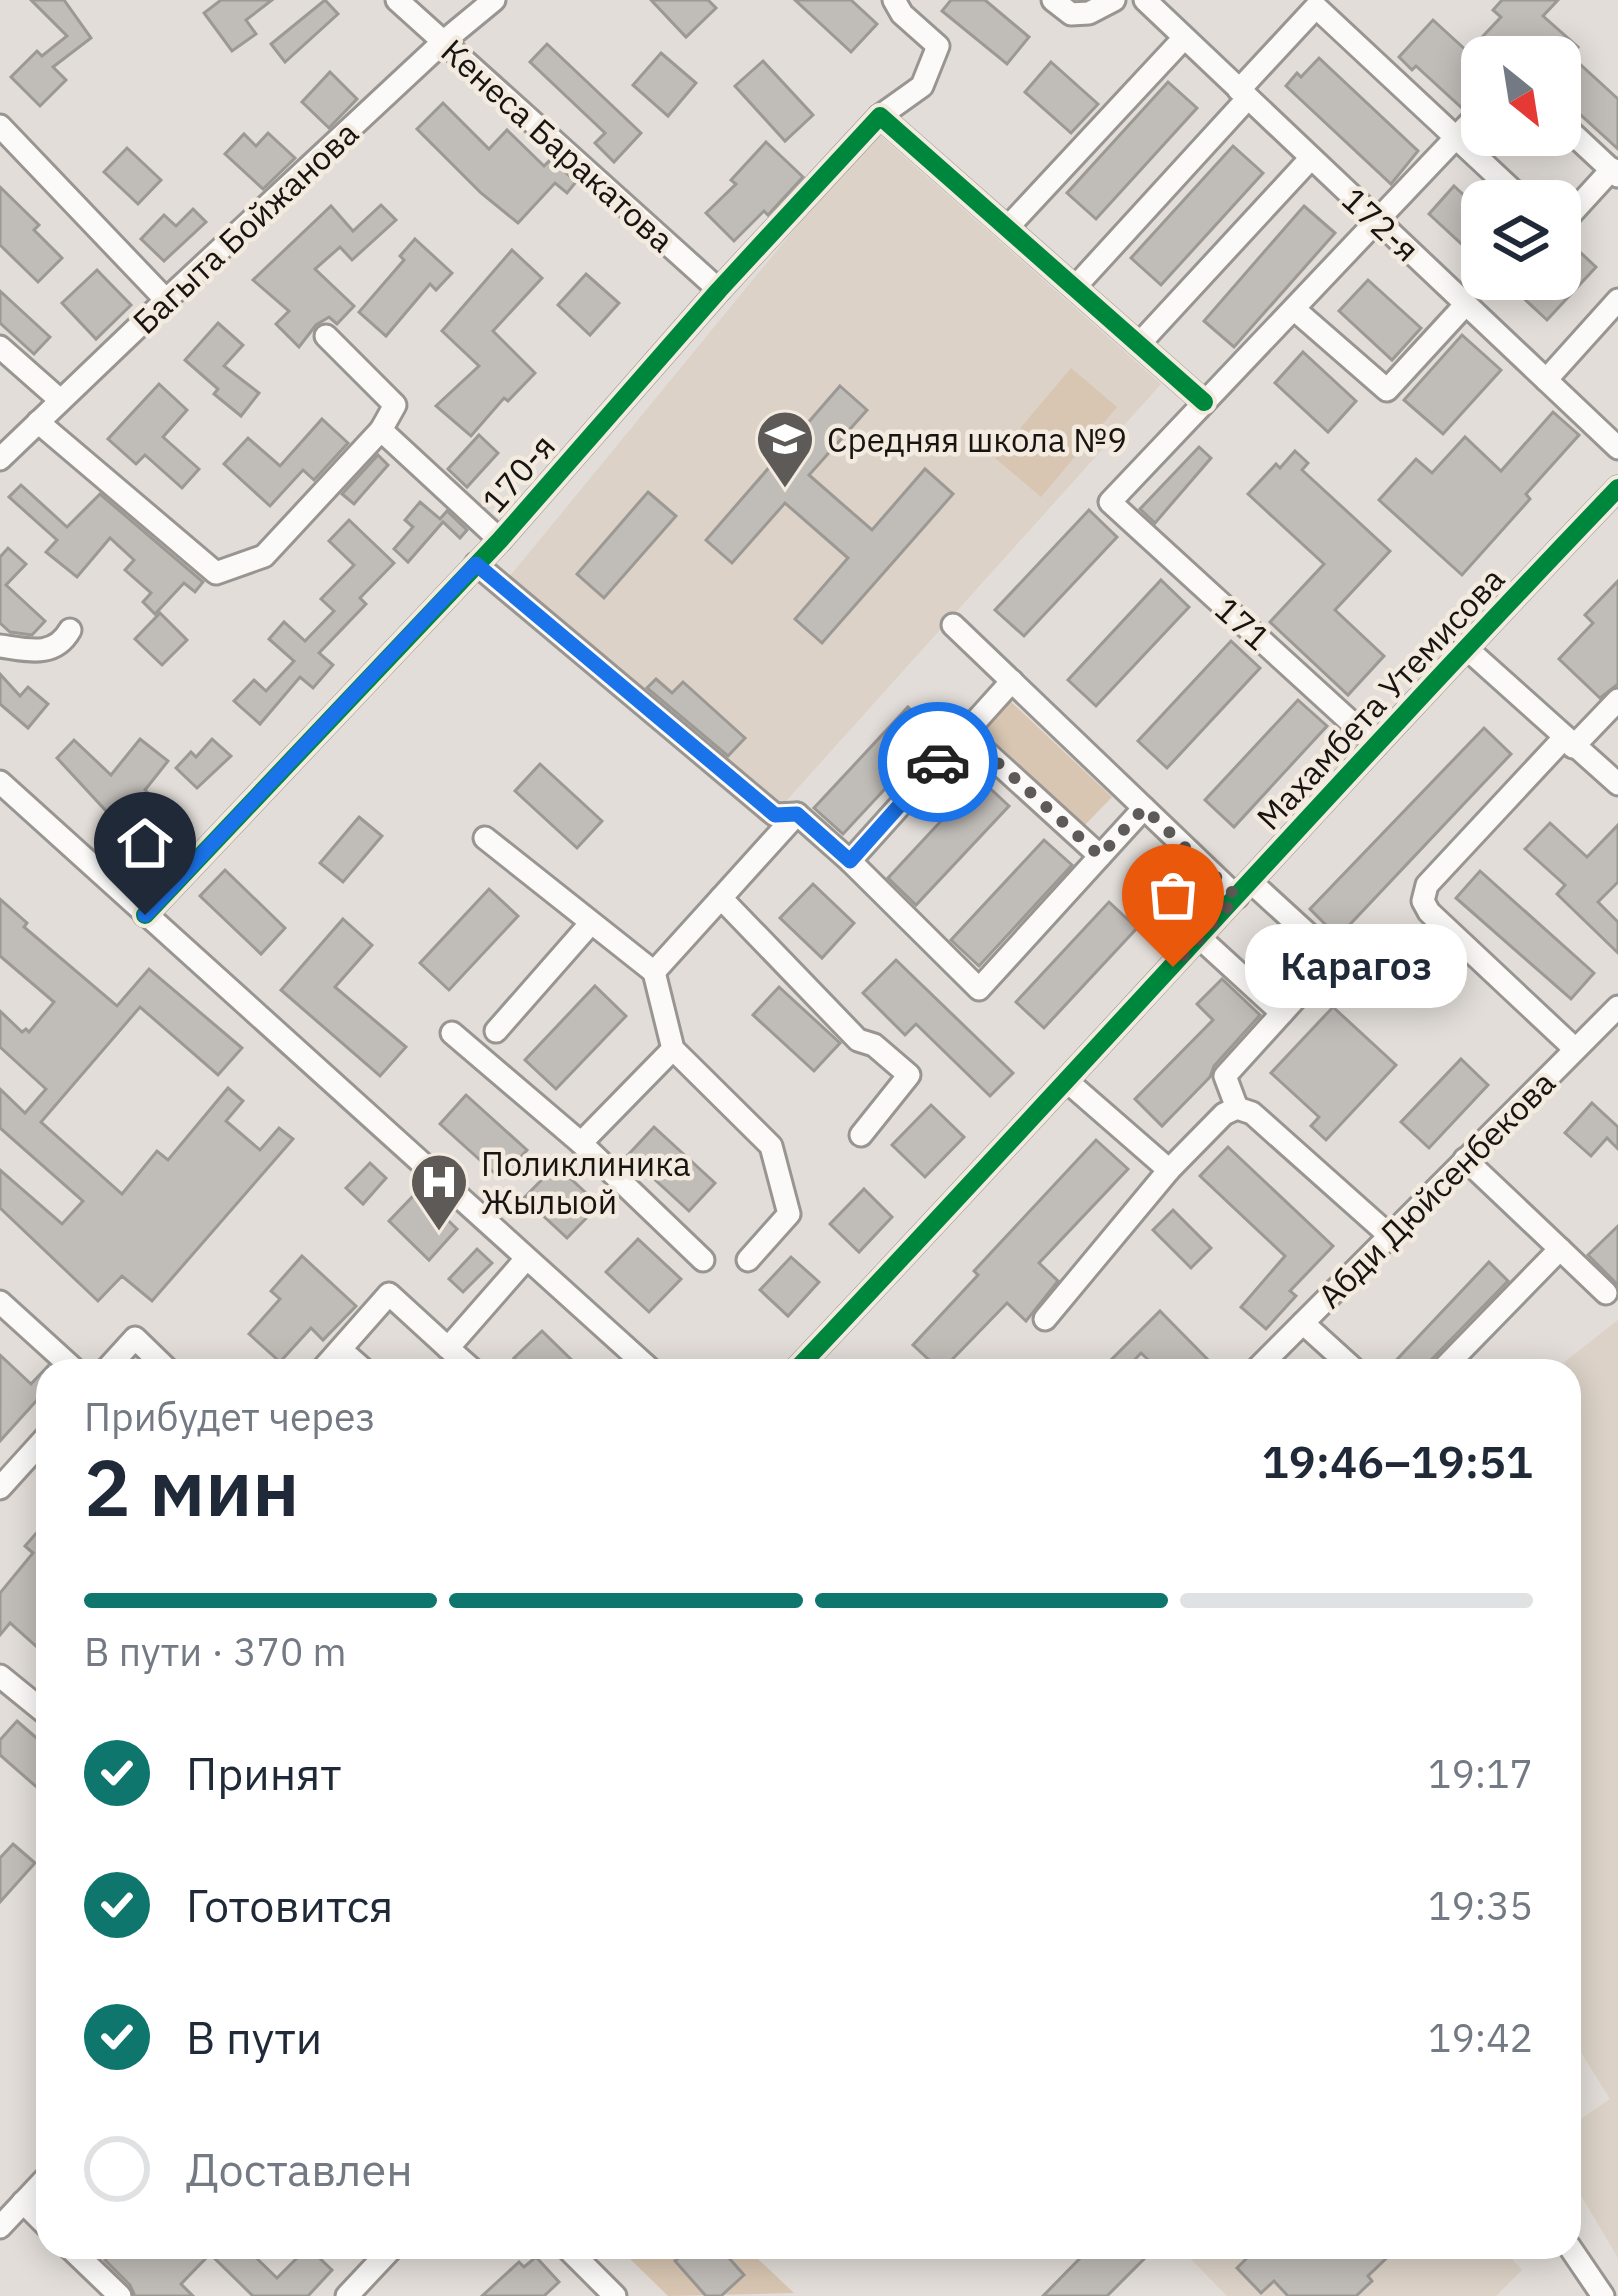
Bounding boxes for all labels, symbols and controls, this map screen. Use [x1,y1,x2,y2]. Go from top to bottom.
street label: Кенеса Баракатова [433,29,683,261]
north arrow [1461,36,1581,156]
map controls [1461,36,1581,300]
street label: Багыта Бойжанова [123,111,367,343]
street label: 172-я [1333,178,1429,270]
button: layers [1461,180,1581,300]
school or university icon: Средняя школа №9 [754,408,816,490]
place label: Средняя школа №9 [827,418,1127,461]
street label: 170-я [472,425,564,521]
street label: Махамбета Утемисова [1247,558,1513,838]
street label: 171 [1207,587,1279,659]
courier [878,702,998,822]
icon: car [905,729,971,795]
pin [94,792,196,915]
icon: home [112,810,178,876]
pin [1122,844,1224,967]
icon: bag [1140,862,1206,928]
callout: Карагоз [1245,925,1467,1009]
text: Карагоз [1280,940,1432,991]
street label: Абди Дюйсенбекова [1308,1061,1564,1317]
place label: Поликлиника Жылыой [481,1142,691,1223]
hospital icon: Поликлиника Жылыой [408,1151,470,1233]
text: Прибудет через [84,1391,375,1442]
text: 19:46–19:51 [1262,1432,1533,1490]
text: 2 мин [84,1436,300,1537]
text: В пути · 370 m [84,1626,347,1677]
icon: check [84,1740,150,1806]
text: Принят [186,1744,342,1802]
text: 19:17 [1428,1748,1533,1799]
icon: check [84,1872,150,1938]
text: Готовится [186,1876,393,1934]
text: 19:35 [1428,1880,1533,1931]
icon: check [84,2004,150,2070]
text: В пути [186,2008,322,2066]
text: 19:42 [1428,2012,1533,2063]
text: Доставлен [186,2140,413,2198]

